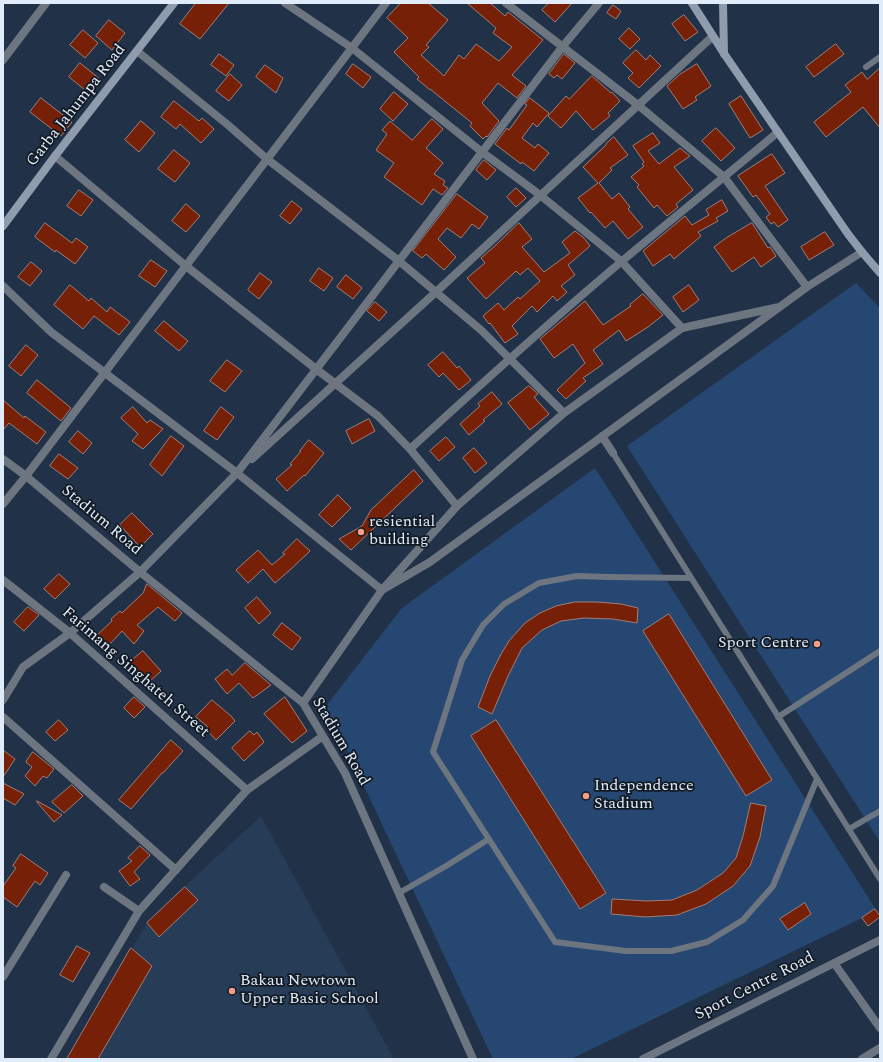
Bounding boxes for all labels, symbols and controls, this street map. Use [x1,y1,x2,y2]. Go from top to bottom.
street label: Garba Jahumpa Road [23,41,131,171]
street label: Stadium Road [57,482,145,560]
place label: resiential building [369,513,435,551]
marker: resiential building [356,527,366,537]
street label: Farimang Singhateh Street [57,604,213,742]
place label: Sport Centre [718,634,809,654]
marker: Sport Centre [812,639,822,649]
street label: Stadium Road [307,694,373,790]
place label: Independence Stadium [594,777,694,815]
marker: Independence Stadium [581,791,591,801]
street label: Sport Centre Road [692,949,818,1025]
place label: Bakau Newtown Upper Basic School [240,972,379,1010]
marker: Bakau Newtown Upper Basic School [227,986,237,996]

